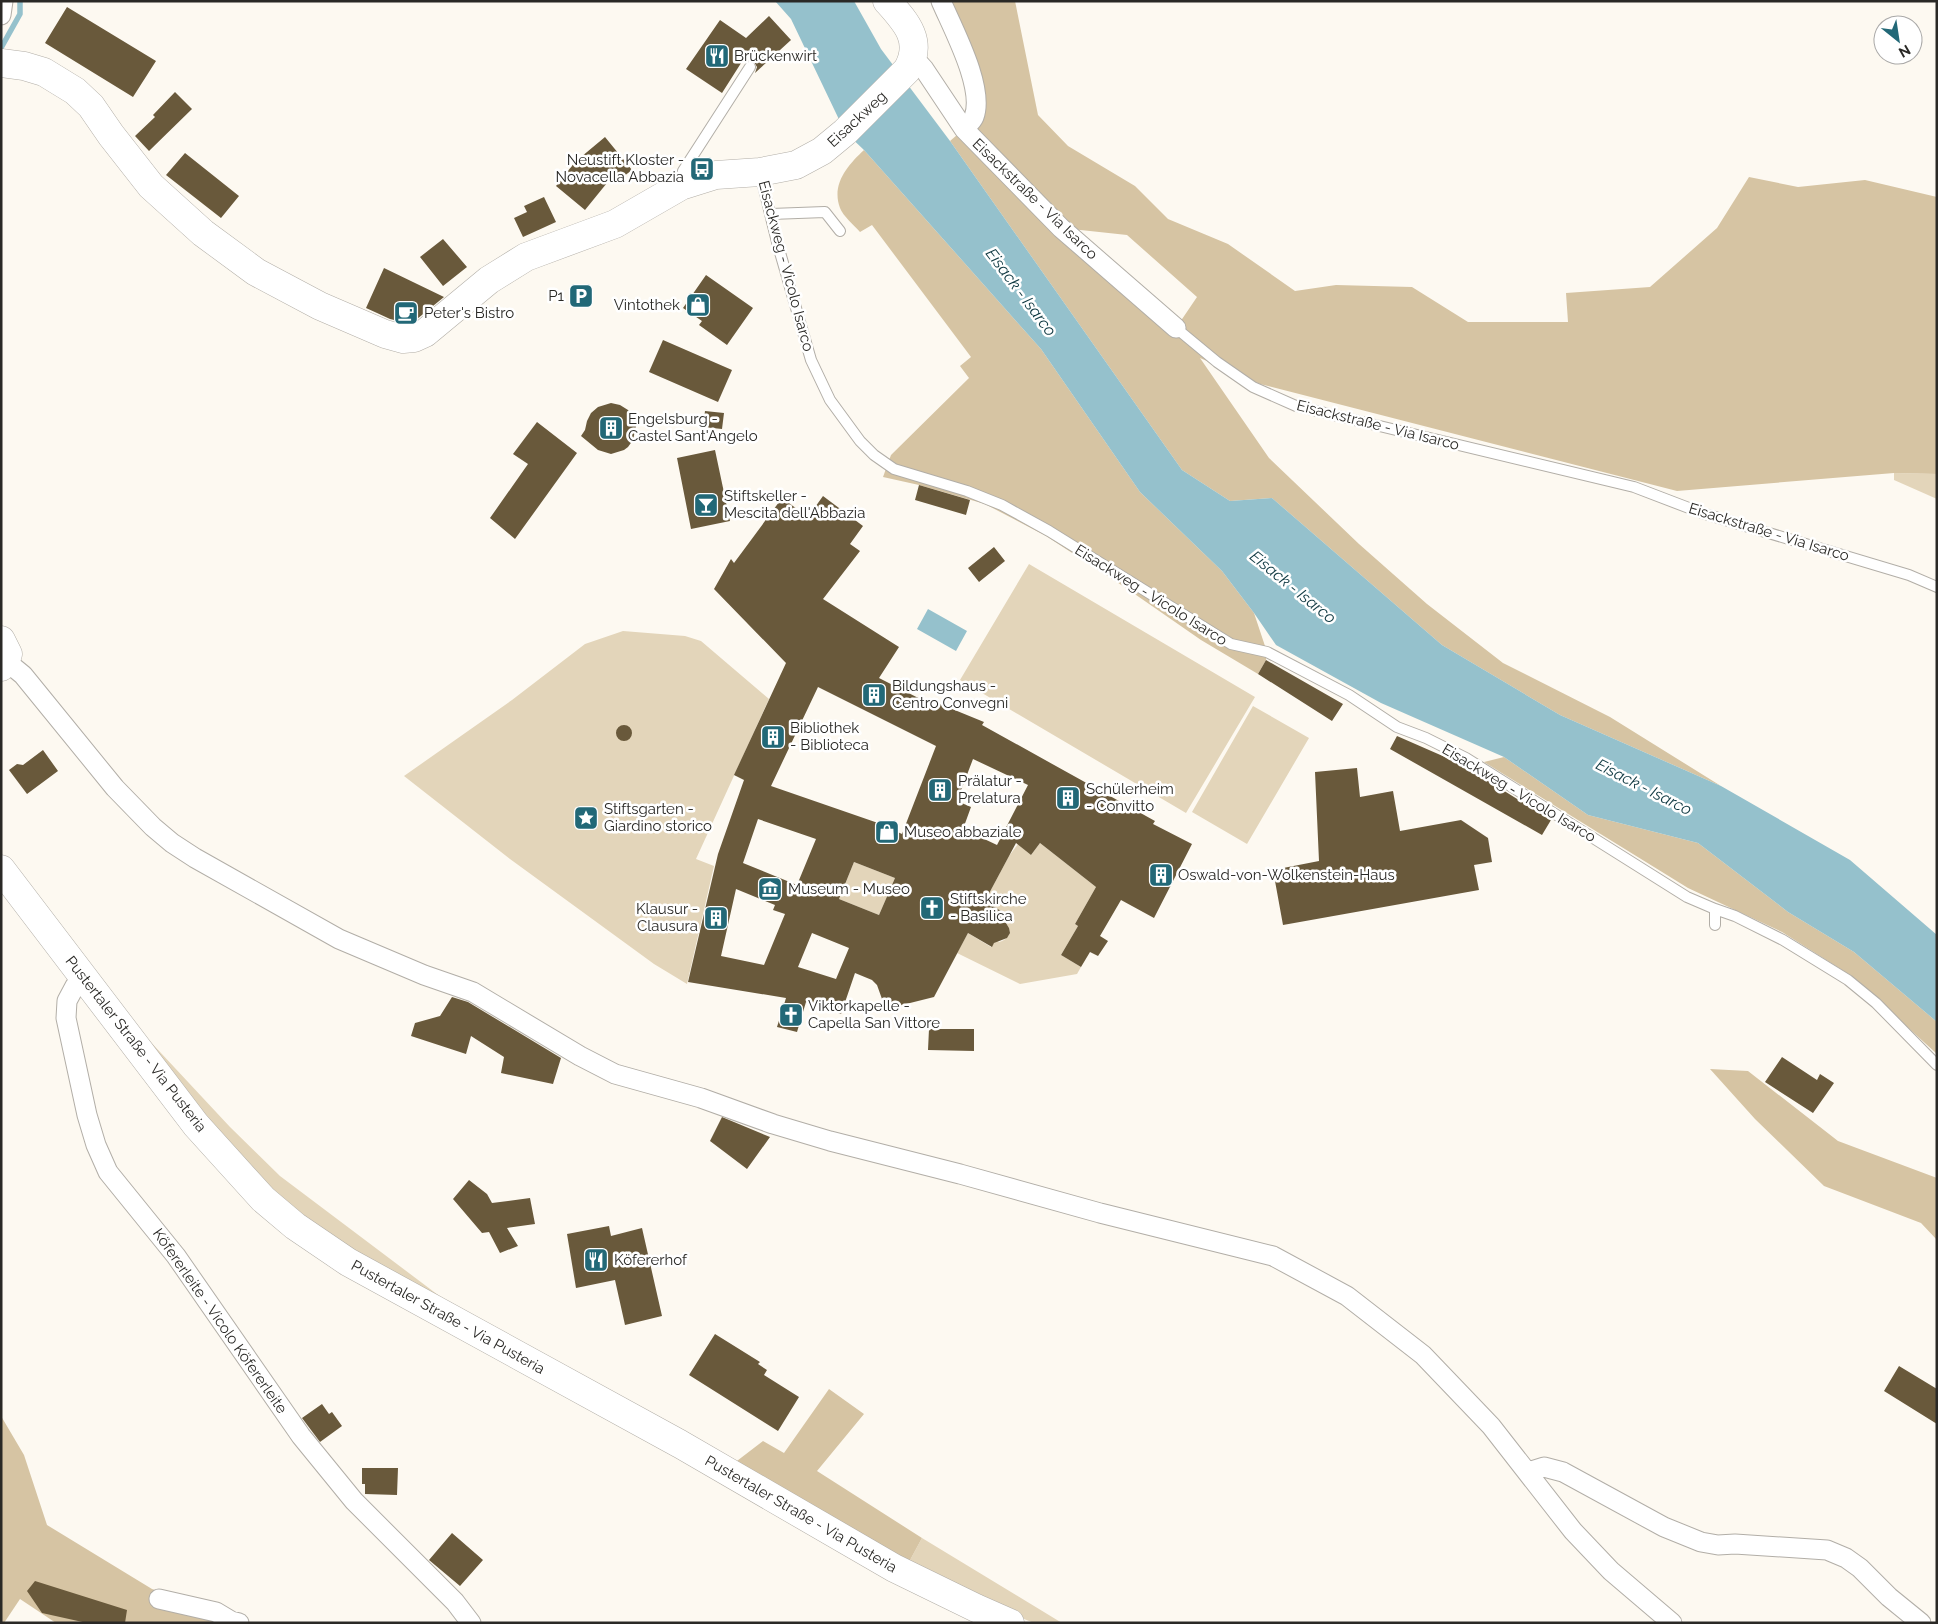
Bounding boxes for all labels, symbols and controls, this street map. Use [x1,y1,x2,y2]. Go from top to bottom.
north arrow [1873,15,1923,65]
text: N [1896,42,1913,61]
restaurant icon: Brückenwirt [704,43,730,69]
place label: Brückenwirt [734,47,817,65]
street label: Eisackweg [824,87,890,151]
street label: Eisackstraße - Via Isarco [969,135,1101,263]
place label: Neustift Kloster - Novacella Abbazia [556,151,684,186]
bus stop icon: Neustift Kloster - Novacella Abbazia [689,156,715,182]
street label: Eisackweg - Vicolo Isarco [755,179,817,353]
water label: Eisack - Isarco [982,244,1060,340]
parking icon: P1 [568,283,594,309]
place label: P1 [548,287,565,305]
shop icon: Vintothek [685,292,711,318]
place label: Vintothek [614,296,680,314]
cafe icon: Peter's Bistro [393,300,419,326]
place label: Peter's Bistro [424,304,514,322]
street label: Eisackstraße - Via Isarco [1295,396,1461,454]
place label: Engelsburg - Castel Sant'Angelo [628,410,758,445]
building icon: Engelsburg - Castel Sant'Angelo [598,415,624,441]
place label: Stiftskeller - Mescita dell'Abbazia [724,487,865,522]
bar icon: Stiftskeller - Mescita dell'Abbazia [693,492,719,518]
street label: Eisackstraße - Via Isarco [1687,499,1851,565]
street label: Eisackweg - Vicolo Isarco [1072,541,1230,649]
water label: Eisack - Isarco [1246,547,1340,627]
place label: Bildungshaus - Centro Convegni [892,677,1008,712]
building icon: Bildungshaus - Centro Convegni [861,682,887,708]
place label: Bibliothek - Biblioteca [790,719,869,754]
building icon: Bibliothek - Biblioteca [760,724,786,750]
street label: Eisackweg - Vicolo Isarco [1439,740,1599,846]
water label: Eisack - Isarco [1593,755,1695,819]
place label: Prälatur - Prelatura [958,772,1022,807]
building icon: Prälatur - Prelatura [927,777,953,803]
place label: Schülerheim - Convitto [1086,780,1174,815]
building icon: Schülerheim - Convitto [1055,785,1081,811]
place label: Stiftsgarten - Giardino storico [604,800,712,835]
place icon: Stiftsgarten - Giardino storico [573,805,599,831]
shop icon: Museo abbaziale [874,819,900,845]
place label: Museo abbaziale [904,823,1022,841]
building icon: Oswald-von-Wolkenstein-Haus [1148,862,1174,888]
place label: Oswald-von-Wolkenstein-Haus [1178,866,1395,884]
museum icon: Museum - Museo [757,876,783,902]
place label: Museum - Museo [788,880,910,898]
place label: Stiftskirche - Basilica [950,890,1027,925]
church icon: Stiftskirche - Basilica [919,895,945,921]
place label: Klausur - Clausura [636,900,698,935]
building icon: Klausur - Clausura [703,905,729,931]
street label: Pustertaler Straße - Via Pusteria [62,952,210,1136]
place label: Viktorkapelle - Capella San Vittore [808,997,940,1032]
church icon: Viktorkapelle - Capella San Vittore [778,1002,804,1028]
street label: Köfererleite - Vicolo Köfererleite [149,1225,291,1417]
restaurant icon: Köfererhof [583,1247,609,1273]
place label: Köfererhof [614,1251,688,1269]
street label: Pustertaler Straße - Via Pusteria [348,1256,548,1378]
street label: Pustertaler Straße - Via Pusteria [702,1452,900,1576]

